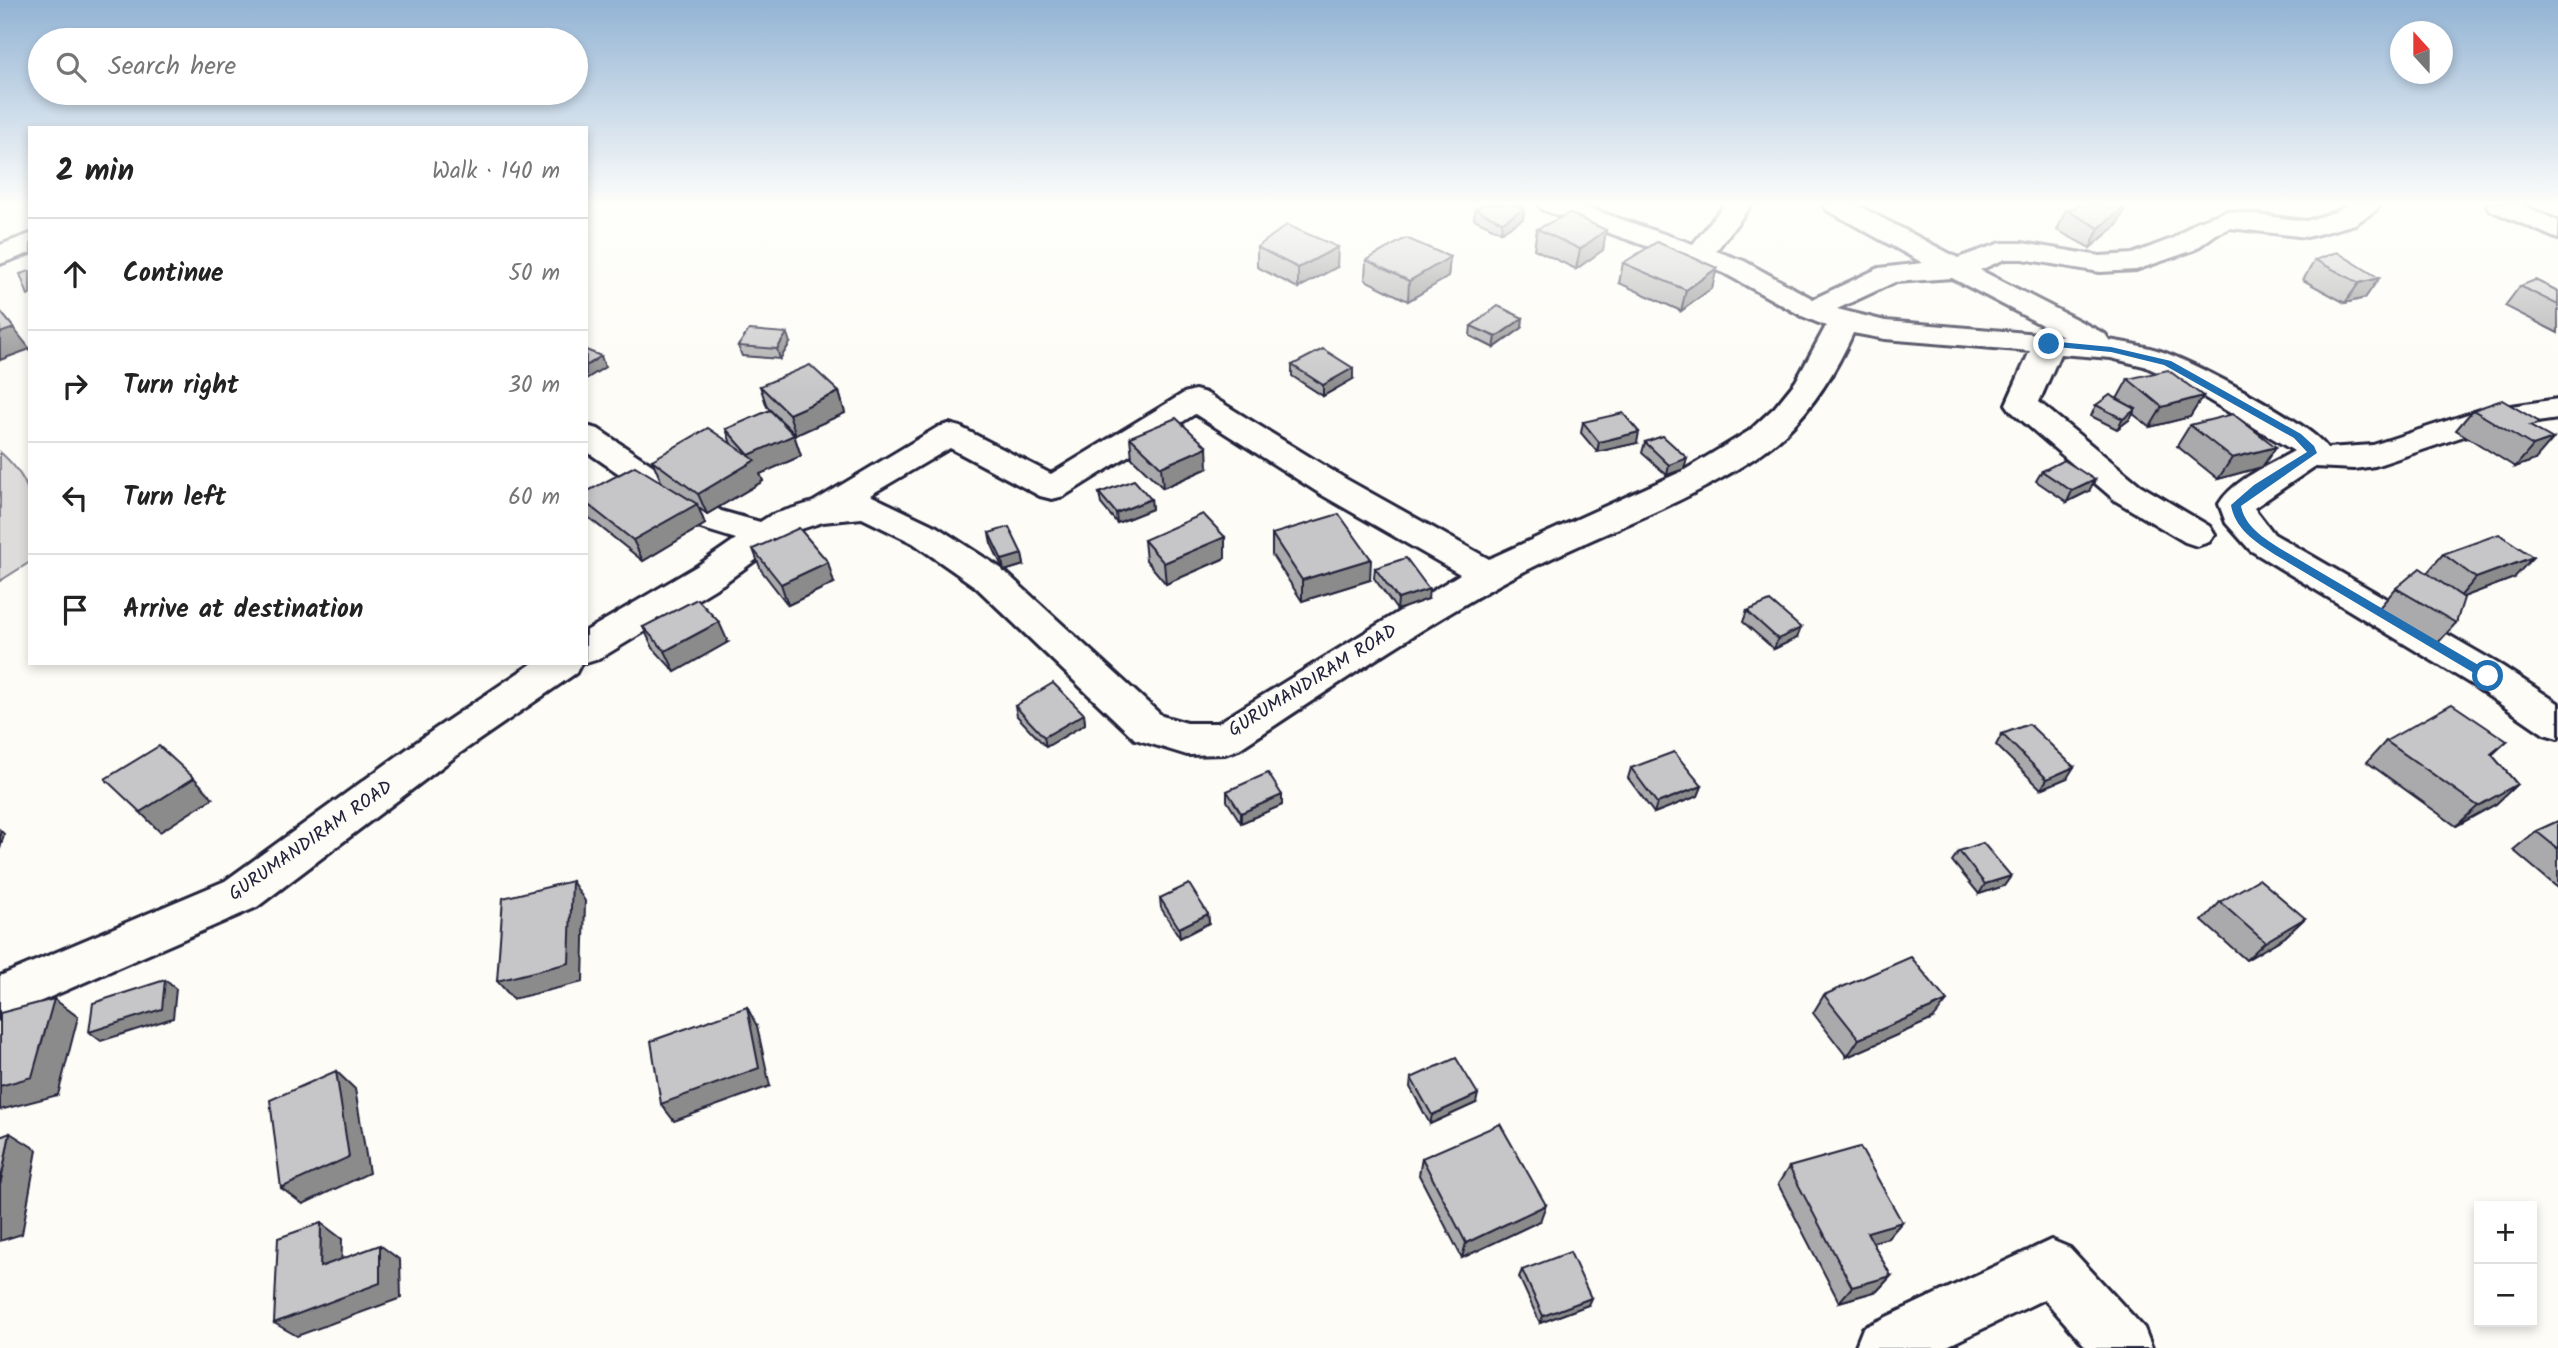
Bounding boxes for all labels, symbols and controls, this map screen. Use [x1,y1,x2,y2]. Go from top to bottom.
north arrow [2390,21,2453,84]
search box [28,28,588,105]
text: Search here [108,46,236,88]
icon: search [52,48,90,86]
text: 2 min [56,148,134,196]
text: Walk · 140 m [432,154,560,190]
text: Continue [123,253,224,295]
icon: ahead [56,255,94,293]
text: 50 m [509,256,560,292]
route end [2033,328,2064,359]
text: Turn right [123,365,239,407]
icon: right [56,367,94,405]
text: 30 m [508,368,560,404]
text: Turn left [123,477,226,519]
icon: left [56,479,94,517]
text: 60 m [508,480,560,516]
text: Arrive at destination [123,589,363,631]
icon: arrive [56,591,94,629]
street label: GURUMANDIRAM ROAD [1222,617,1404,745]
route start [2472,660,2503,691]
street label: GURUMANDIRAM ROAD [223,773,399,909]
map controls [2474,1201,2537,1327]
button: + [2474,1201,2537,1264]
button: − [2474,1264,2537,1327]

